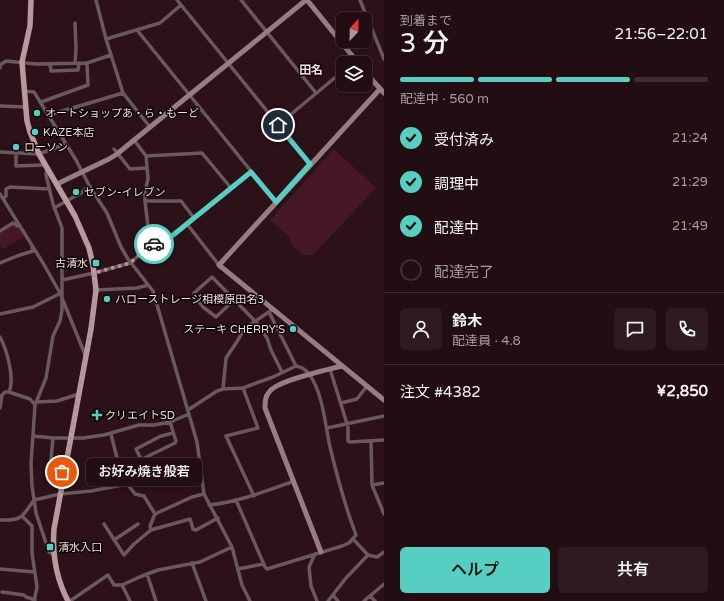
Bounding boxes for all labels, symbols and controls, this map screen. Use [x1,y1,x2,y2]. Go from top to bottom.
north arrow [336,12,372,48]
map controls [336,12,372,92]
text: 到着まで [400,13,452,29]
text: 21:56–22:01 [615,25,708,43]
text: 3 分 [400,28,449,59]
button: layers [336,56,372,92]
district label: 田名 [299,63,323,77]
text: 配達中 · 560 m [400,91,489,107]
place label: オートショップあ・ら・もーど [45,107,199,120]
marker: オートショップあ・ら・もーど [32,108,42,118]
pin [261,108,295,142]
icon: home [267,114,289,136]
place label: KAZE本店 [43,126,94,139]
marker: KAZE本店 [30,127,40,137]
icon: check [400,127,422,149]
text: 21:24 [672,130,708,146]
text: 受付済み [434,131,494,149]
place label: ローソン [24,141,68,154]
marker: ローソン [11,142,21,152]
icon: check [400,171,422,193]
text: 21:29 [672,174,708,190]
text: 調理中 [434,175,479,193]
place label: セブン-イレブン [84,186,166,199]
marker: セブン-イレブン [71,187,81,197]
icon: check [400,215,422,237]
text: 21:49 [672,218,708,234]
text: 配達中 [434,219,479,237]
courier [134,224,174,264]
icon: car [143,233,165,255]
place label: 古清水 [55,257,88,270]
marker: 古清水 [91,258,101,268]
text: 配達完了 [434,263,494,281]
place label: ハローストレージ相模原田名3 [115,293,264,306]
marker: ハローストレージ相模原田名3 [102,294,112,304]
button: person [400,308,442,350]
button: chat [614,308,656,350]
button: phone [666,308,708,350]
text: 鈴木 [452,312,482,330]
place label: ステーキ CHERRY'S [183,323,285,336]
marker: ステーキ CHERRY'S [288,324,298,334]
text: 配達員 · 4.8 [452,333,521,349]
text: ¥2,850 [657,382,708,400]
text: 注文 #4382 [400,383,481,401]
place label: クリエイトSD [105,409,175,422]
marker: クリエイトSD [92,410,102,420]
pin [45,455,79,489]
callout: お好み焼き般若 [86,458,202,486]
icon: bag [51,461,73,483]
text: お好み焼き般若 [98,464,190,480]
place label: 清水入口 [58,541,102,554]
marker: 清水入口 [45,542,55,552]
button: ヘルプ [400,547,550,593]
button: 共有 [558,547,708,593]

